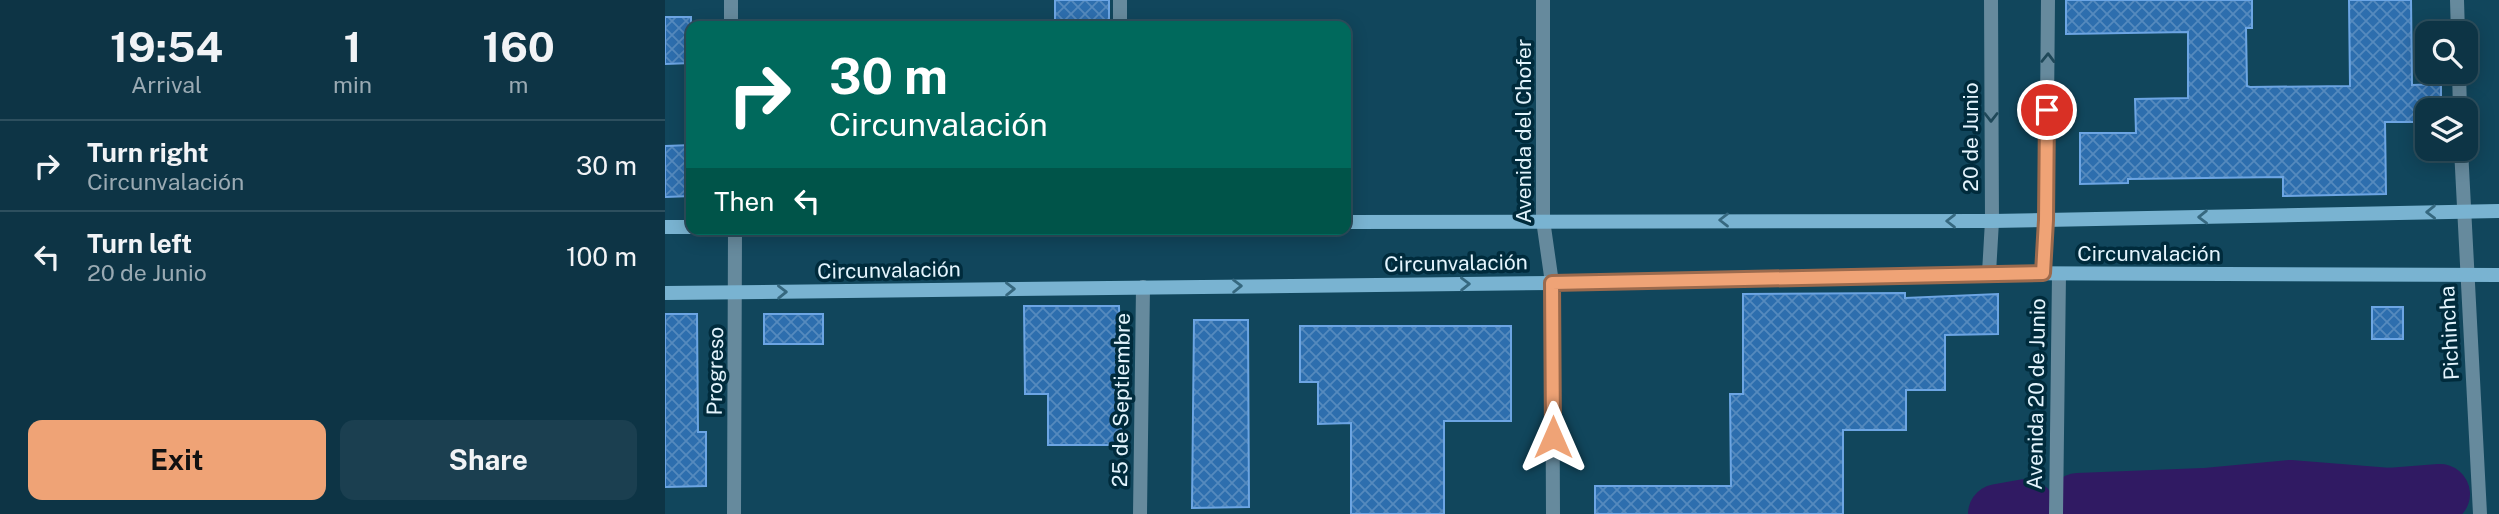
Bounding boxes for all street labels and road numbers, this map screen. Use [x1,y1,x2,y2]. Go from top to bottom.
street label: Avenida del Chofer [1511,39,1536,223]
street label: 20 de Junio [1958,82,1983,192]
street label: Circunvalación [2077,241,2221,266]
street label: Circunvalación [1384,249,1528,277]
street label: Circunvalación [817,256,961,284]
street label: Pichincha [2434,285,2464,381]
street label: Avenida 20 de Junio [2022,298,2050,490]
street label: 25 de Septiembre [1107,313,1135,487]
street label: Progreso [702,326,728,416]

